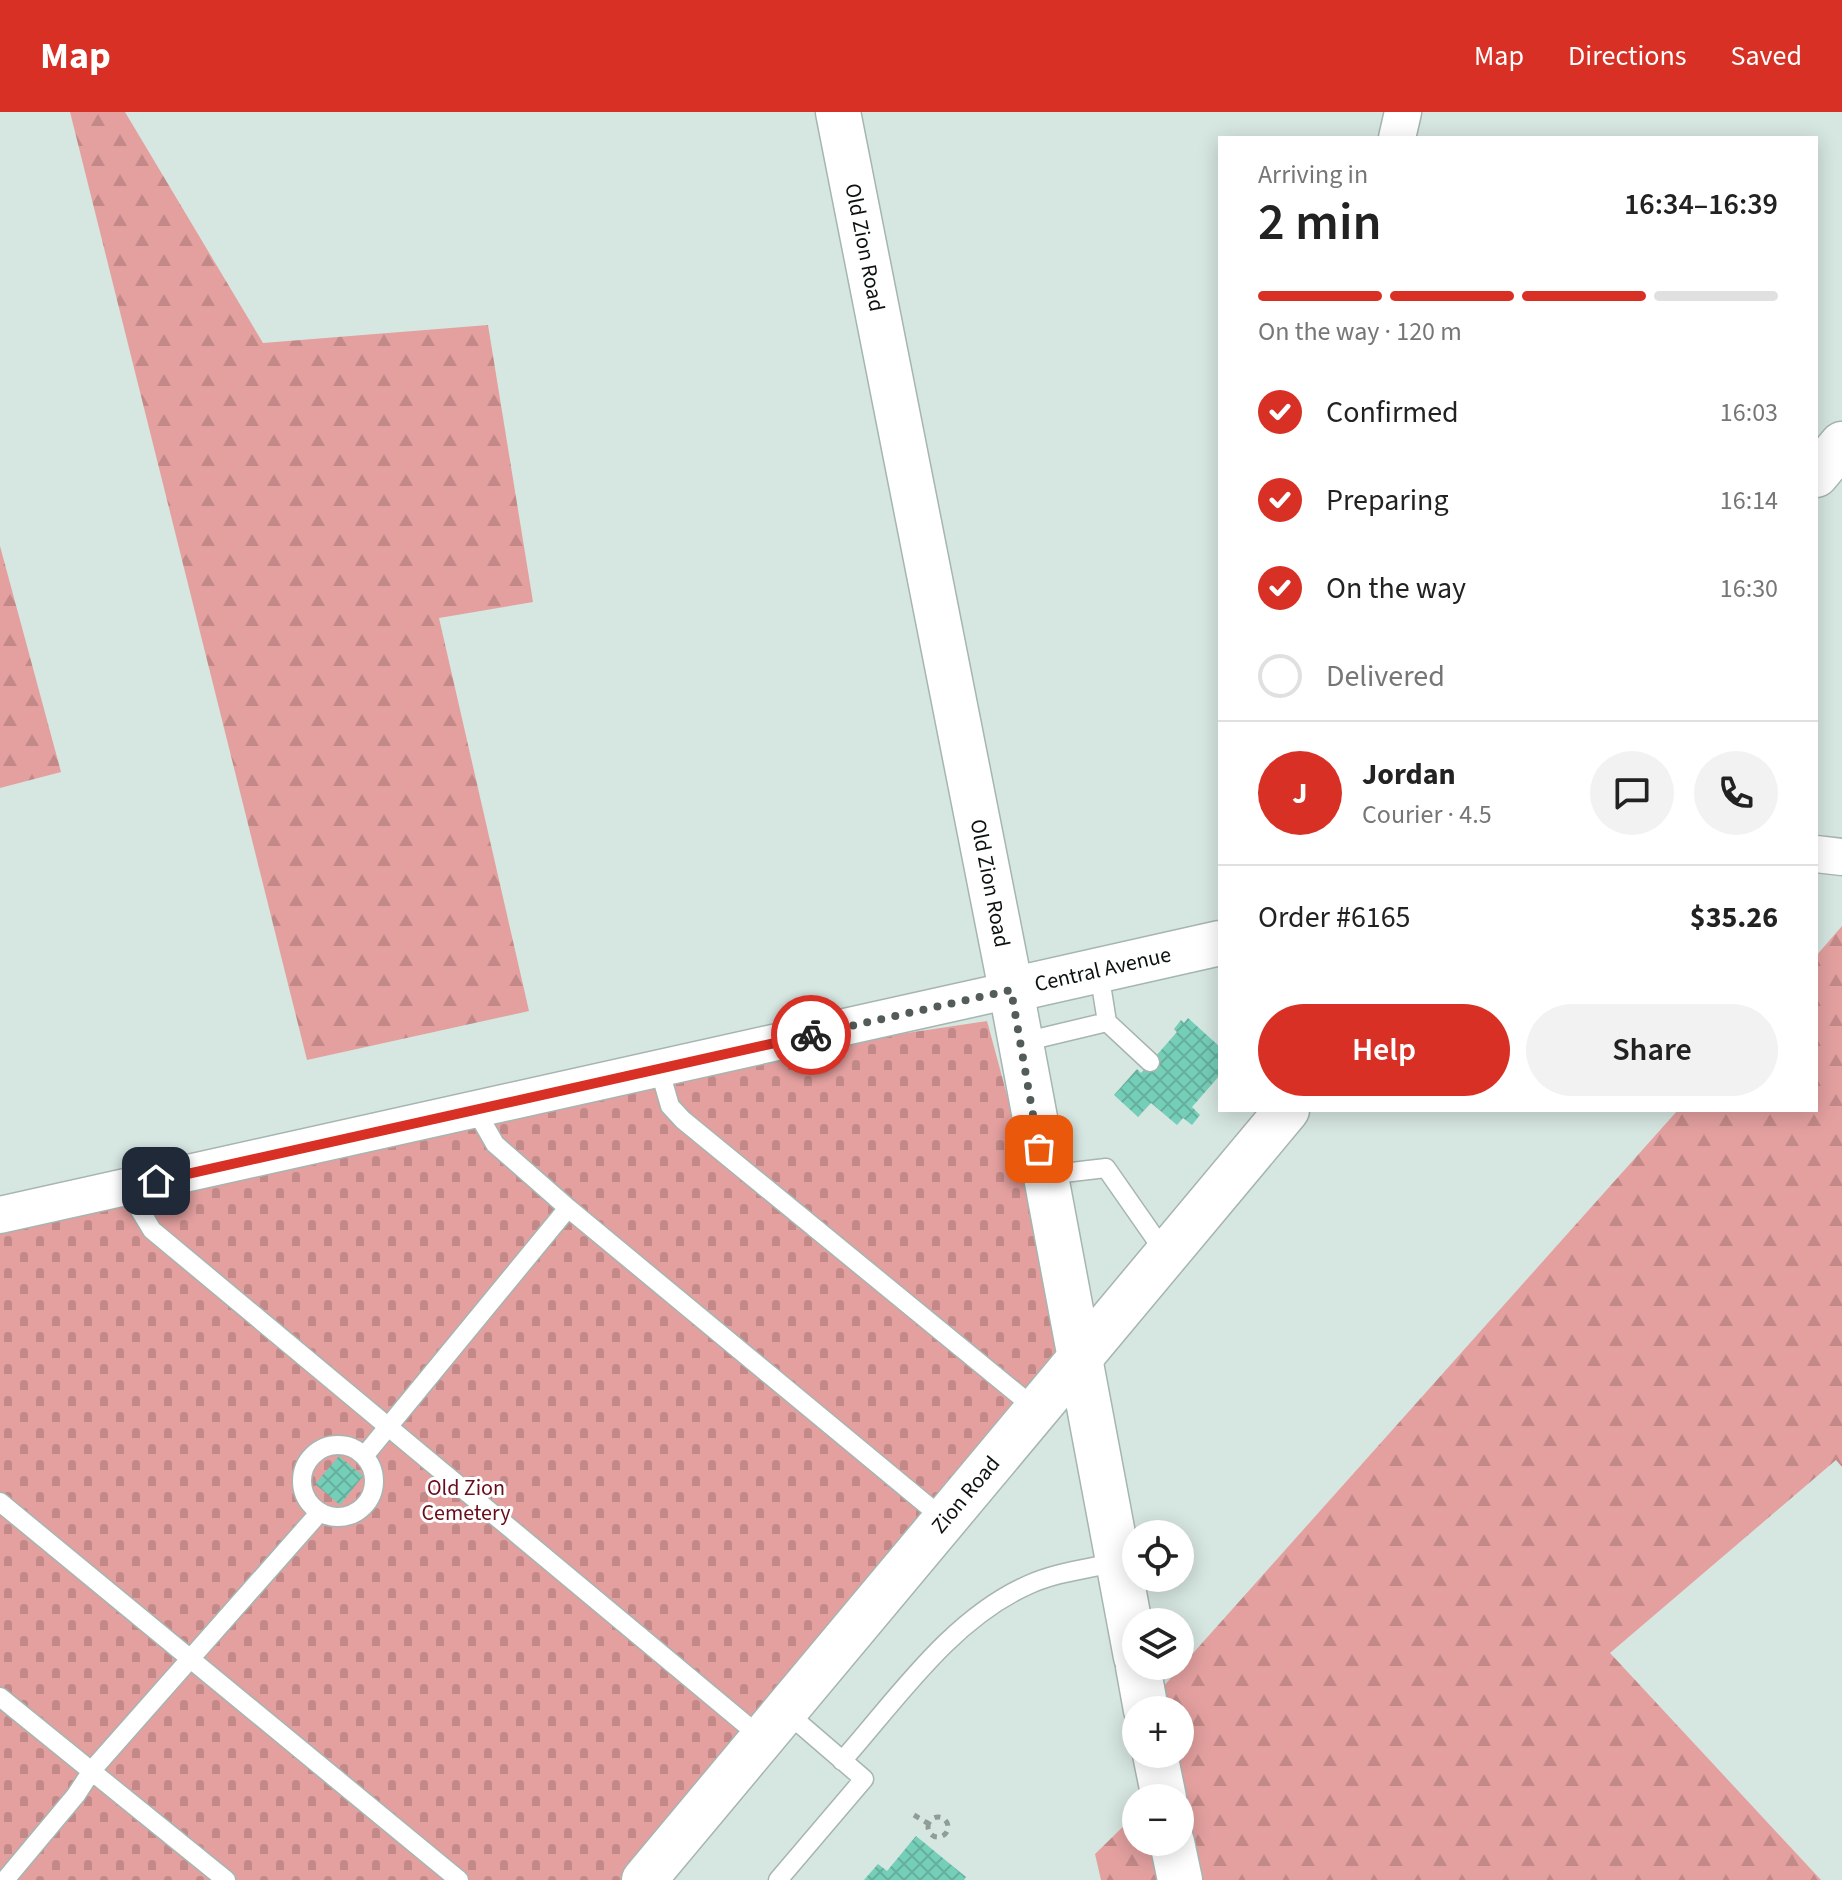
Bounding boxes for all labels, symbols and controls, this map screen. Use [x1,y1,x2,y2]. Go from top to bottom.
text: Map [40,29,111,83]
text: Map [1474,36,1524,76]
text: Directions [1568,36,1687,76]
text: Saved [1731,36,1802,76]
text: Arriving in [1258,156,1368,193]
street label: Old Zion Road [836,181,893,314]
text: 16:34–16:39 [1624,183,1778,226]
text: 2 min [1258,186,1382,260]
text: On the way · 120 m [1258,313,1462,350]
icon: check [1258,390,1302,434]
text: Confirmed [1326,391,1459,434]
text: 16:03 [1720,394,1778,431]
icon: check [1258,478,1302,522]
text: Preparing [1326,479,1449,522]
text: 16:14 [1720,482,1778,519]
icon: check [1258,566,1302,610]
text: On the way [1326,567,1466,610]
text: 16:30 [1720,570,1778,607]
text: Delivered [1326,655,1445,698]
button: chat [1590,751,1674,835]
button: phone [1694,751,1778,835]
text: Jordan [1362,753,1456,796]
text: J [1292,772,1308,815]
text: Courier · 4.5 [1362,796,1492,833]
street label: Old Zion Road [962,816,1018,950]
text: Order #6165 [1258,896,1411,939]
text: $35.26 [1690,896,1778,939]
street label: Central Avenue [1031,938,1174,1000]
courier [771,995,851,1075]
button: Help [1258,1004,1510,1096]
button: Share [1526,1004,1778,1096]
icon: bike [789,1013,833,1057]
pin [1005,1115,1073,1183]
icon: bag [1017,1127,1061,1171]
pin [122,1147,190,1215]
icon: home [134,1159,178,1203]
street label: Zion Road [924,1449,1008,1541]
park label: Old Zion Cemetery [422,1472,511,1529]
map controls [1122,1520,1194,1856]
button: locate [1122,1520,1194,1592]
button: layers [1122,1608,1194,1680]
button: + [1122,1696,1194,1768]
button: − [1122,1784,1194,1856]

